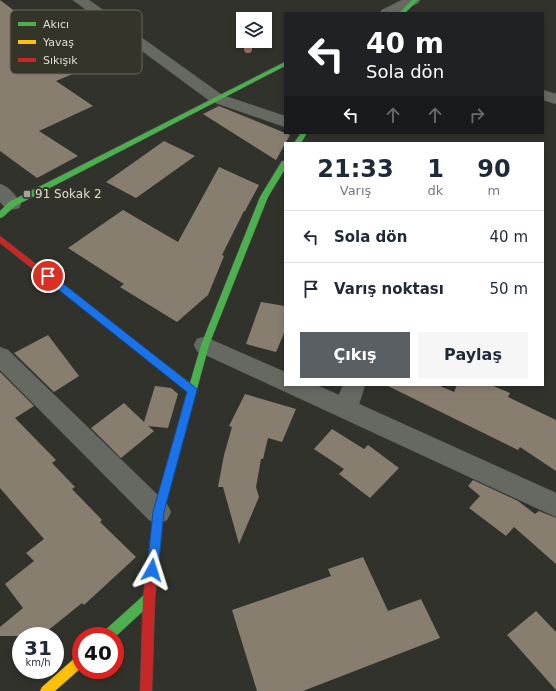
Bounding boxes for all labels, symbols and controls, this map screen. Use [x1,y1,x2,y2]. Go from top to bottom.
legend [10,10,142,74]
map controls [236,12,272,48]
button: layers [236,12,272,48]
text: Akıcı [43,18,69,31]
text: 40 m [366,27,444,60]
icon: left [300,28,352,80]
text: Yavaş [42,36,74,49]
text: Sıkışık [43,54,78,67]
text: Sola dön [366,61,444,82]
icon: left [340,104,362,126]
icon: ahead [382,104,404,126]
icon: ahead [424,104,446,126]
icon: right [466,104,488,126]
text: 21:33 [317,155,394,183]
text: 1 [427,155,444,183]
text: 90 [477,155,511,183]
text: Varış [340,183,371,198]
text: dk [428,183,443,198]
text: m [488,183,500,198]
place label: 91 Sokak 2 [35,187,102,201]
marker: 91 Sokak 2 [22,189,32,199]
icon: left [300,226,322,248]
text: Sola dön [334,228,407,246]
text: 40 m [490,228,528,246]
pin [31,259,65,293]
icon: arrive [37,265,59,287]
icon: arrive [300,278,322,300]
text: Varış noktası [334,280,444,298]
text: 50 m [490,280,528,298]
button: Çıkış [300,332,410,378]
button: Paylaş [418,332,528,378]
position arrow [131,549,173,591]
speed limit sign: 40 [72,627,124,679]
text: 31 [24,636,52,660]
text: km/h [25,657,51,668]

